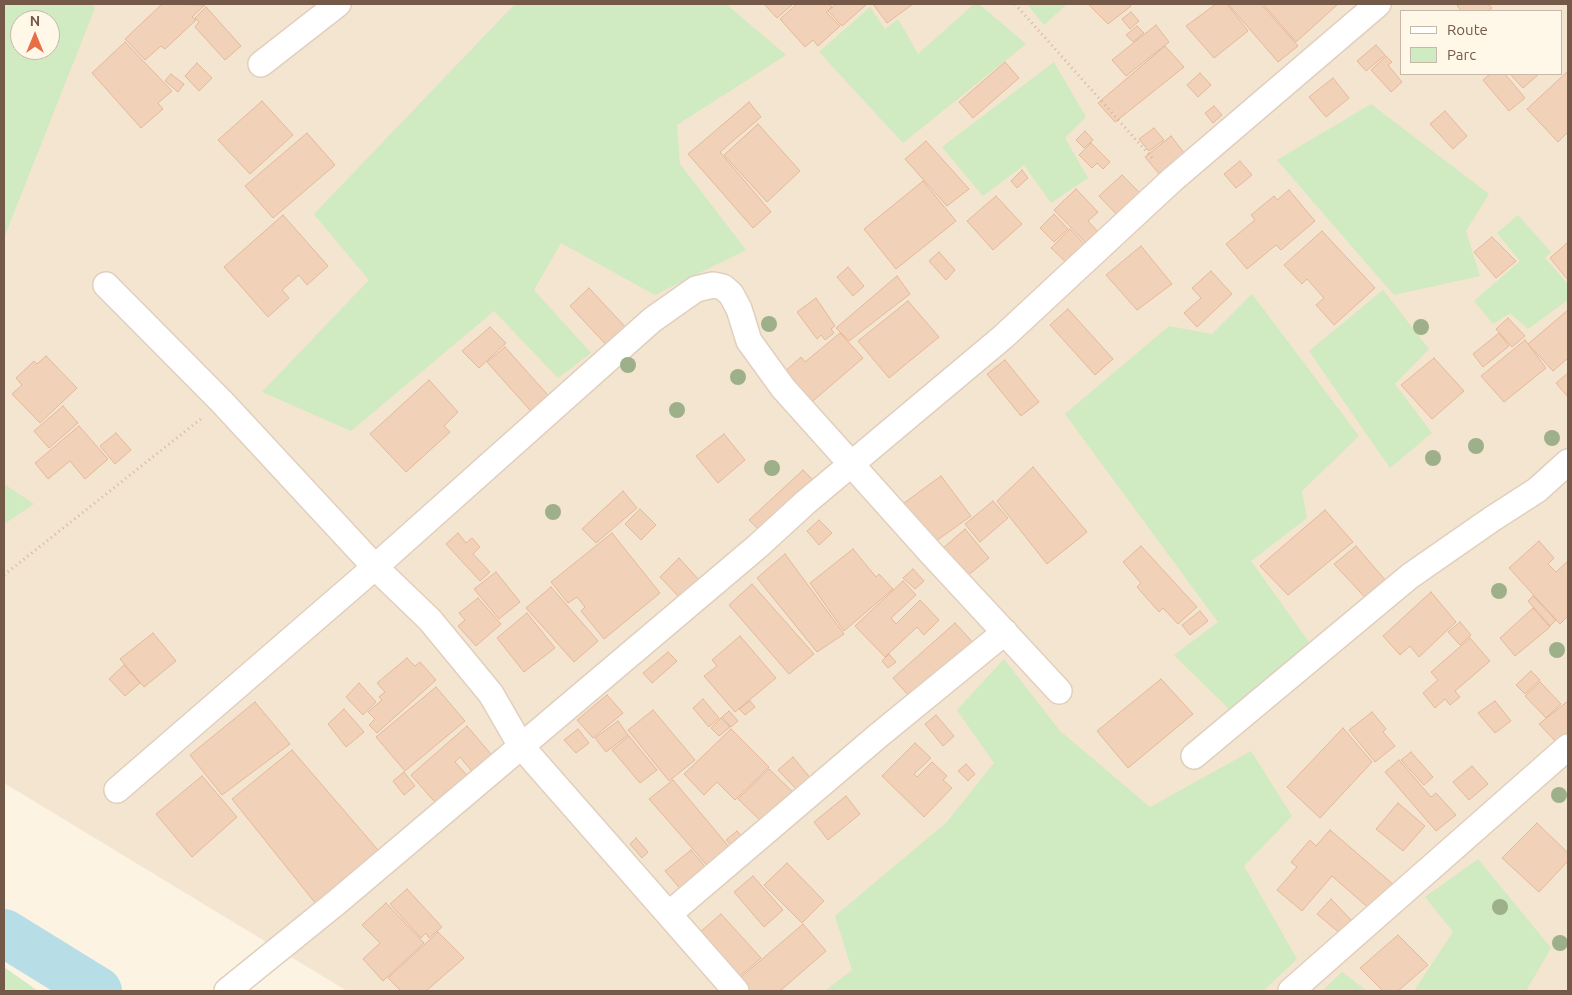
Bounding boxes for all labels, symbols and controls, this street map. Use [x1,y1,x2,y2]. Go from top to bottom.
north arrow [10,10,60,60]
legend [1400,10,1562,75]
text: N [30,13,40,29]
text: Route [1447,21,1488,38]
text: Parc [1447,46,1476,63]

